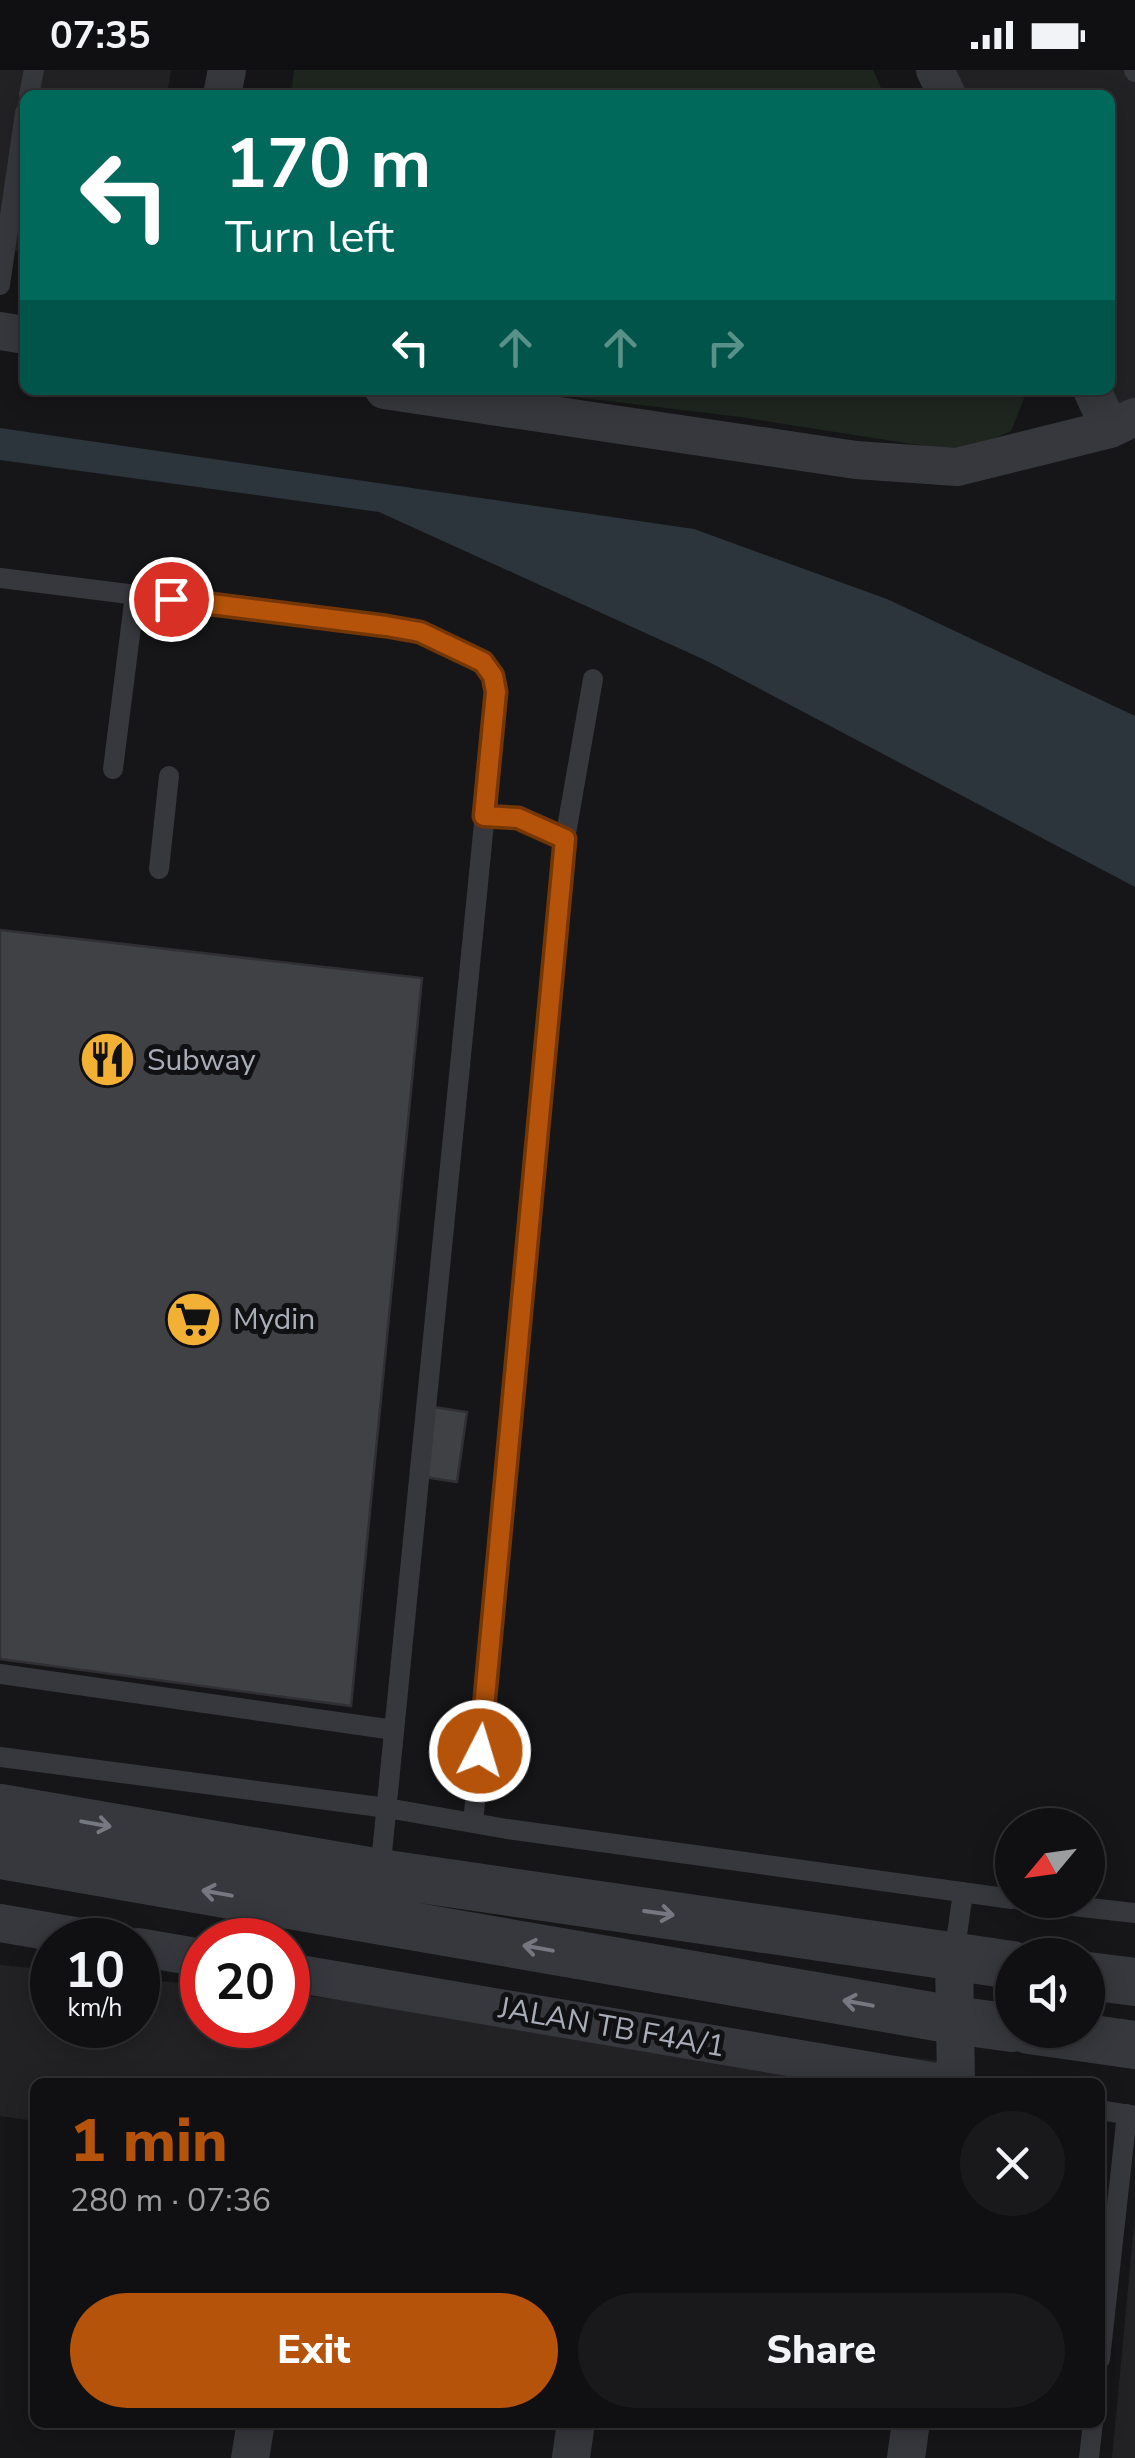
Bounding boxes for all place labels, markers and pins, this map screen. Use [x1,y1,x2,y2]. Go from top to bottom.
pin [129,557,214,642]
restaurant icon: Subway [78,1030,138,1090]
place label: Subway [147,1040,256,1081]
supermarket icon: Mydin [164,1289,224,1349]
place label: Mydin [233,1299,315,1340]

